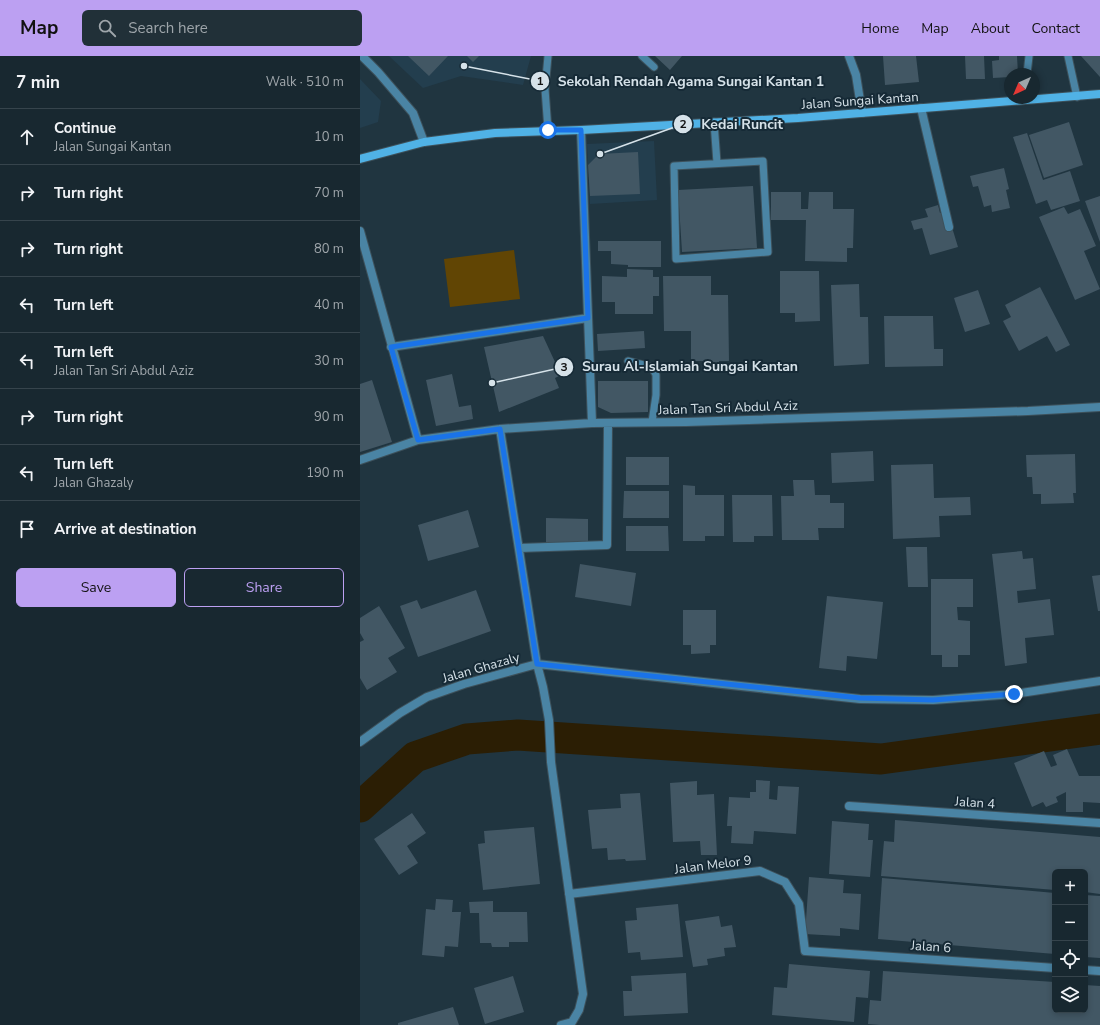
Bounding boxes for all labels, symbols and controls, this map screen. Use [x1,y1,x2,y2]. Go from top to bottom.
search box [82,10,362,46]
text: Map [20,15,58,41]
icon: search [96,17,118,39]
text: Search here [128,18,208,38]
text: Home [861,19,899,38]
text: Map [921,19,949,38]
text: About [971,19,1010,38]
text: Contact [1032,19,1080,38]
callout: Sekolah Rendah Agama Sungai Kantan 1 [530,68,833,94]
north arrow [1004,68,1040,104]
text: 7 min [16,71,60,94]
text: Sekolah Rendah Agama Sungai Kantan 1 [558,72,824,91]
text: Walk · 510 m [266,73,344,91]
text: 1 [536,73,544,89]
street label: Jalan Sungai Kantan [800,88,919,114]
callout: Kedai Runcit [673,111,791,137]
text: Kedai Runcit [701,115,783,134]
text: 2 [679,116,687,132]
text: Continue [54,118,116,138]
route start [539,121,557,139]
icon: ahead [16,126,38,148]
text: 10 m [314,128,344,146]
text: Jalan Sungai Kantan [54,138,171,156]
icon: right [16,182,38,204]
text: Turn right [54,183,123,203]
text: 70 m [314,184,344,202]
icon: right [16,238,38,260]
text: Turn right [54,239,123,259]
text: 80 m [314,240,344,258]
icon: left [16,294,38,316]
text: Turn left [54,295,113,315]
text: 40 m [314,296,344,314]
text: Turn left [54,342,113,362]
icon: left [16,350,38,372]
text: 30 m [314,352,344,370]
callout: Surau Al-Islamiah Sungai Kantan [554,354,806,380]
text: Surau Al-Islamiah Sungai Kantan [582,357,798,376]
text: 3 [560,359,568,375]
text: Jalan Tan Sri Abdul Aziz [54,362,194,380]
street label: Jalan Tan Sri Abdul Aziz [657,397,798,419]
icon: right [16,406,38,428]
text: Turn right [54,407,123,427]
text: 90 m [314,408,344,426]
text: Turn left [54,454,113,474]
icon: left [16,462,38,484]
text: 190 m [306,464,344,482]
text: Jalan Ghazaly [54,474,134,492]
icon: arrive [16,518,38,540]
text: Arrive at destination [54,519,197,539]
button: Save [16,568,176,607]
button: Share [184,568,344,607]
street label: Jalan Ghazaly [439,648,522,688]
route end [1005,685,1023,703]
street label: Jalan 4 [953,793,996,813]
street label: Jalan Melor 9 [672,851,753,879]
map controls [1052,869,1088,1013]
button: + [1052,869,1088,905]
button: − [1052,905,1088,941]
street label: Jalan 6 [909,937,952,957]
button: locate [1052,941,1088,977]
button: layers [1052,977,1088,1013]

